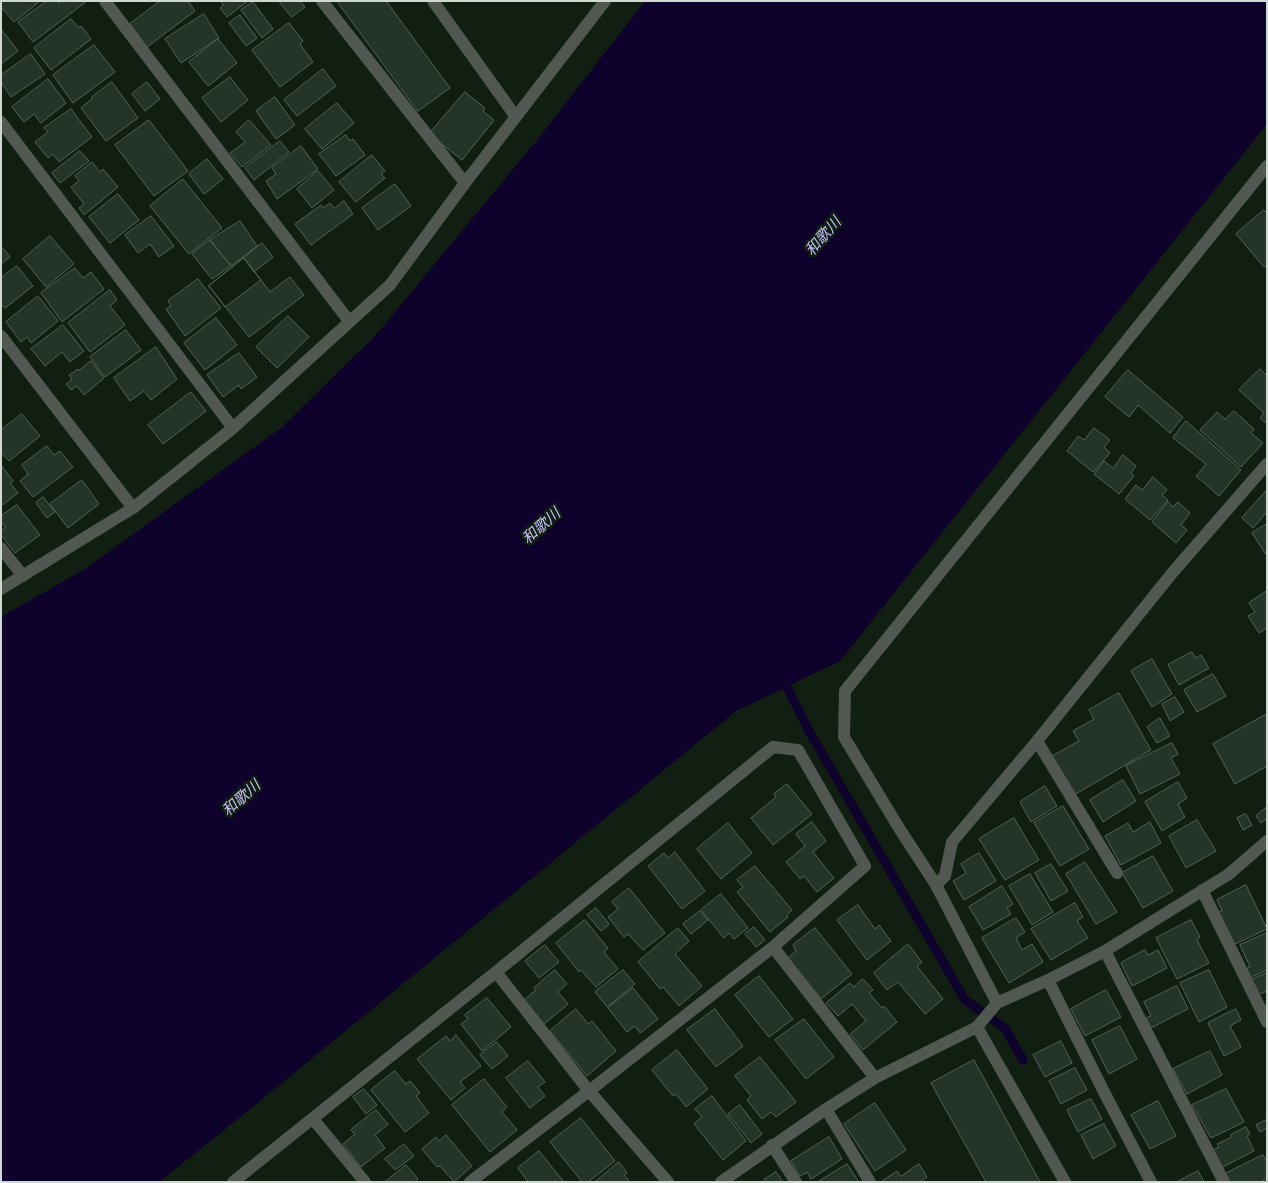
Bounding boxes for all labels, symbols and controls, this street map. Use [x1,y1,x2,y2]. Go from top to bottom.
water label: 和歌川 [802,214,846,260]
water label: 和歌川 [519,505,565,549]
water label: 和歌川 [219,777,265,821]

